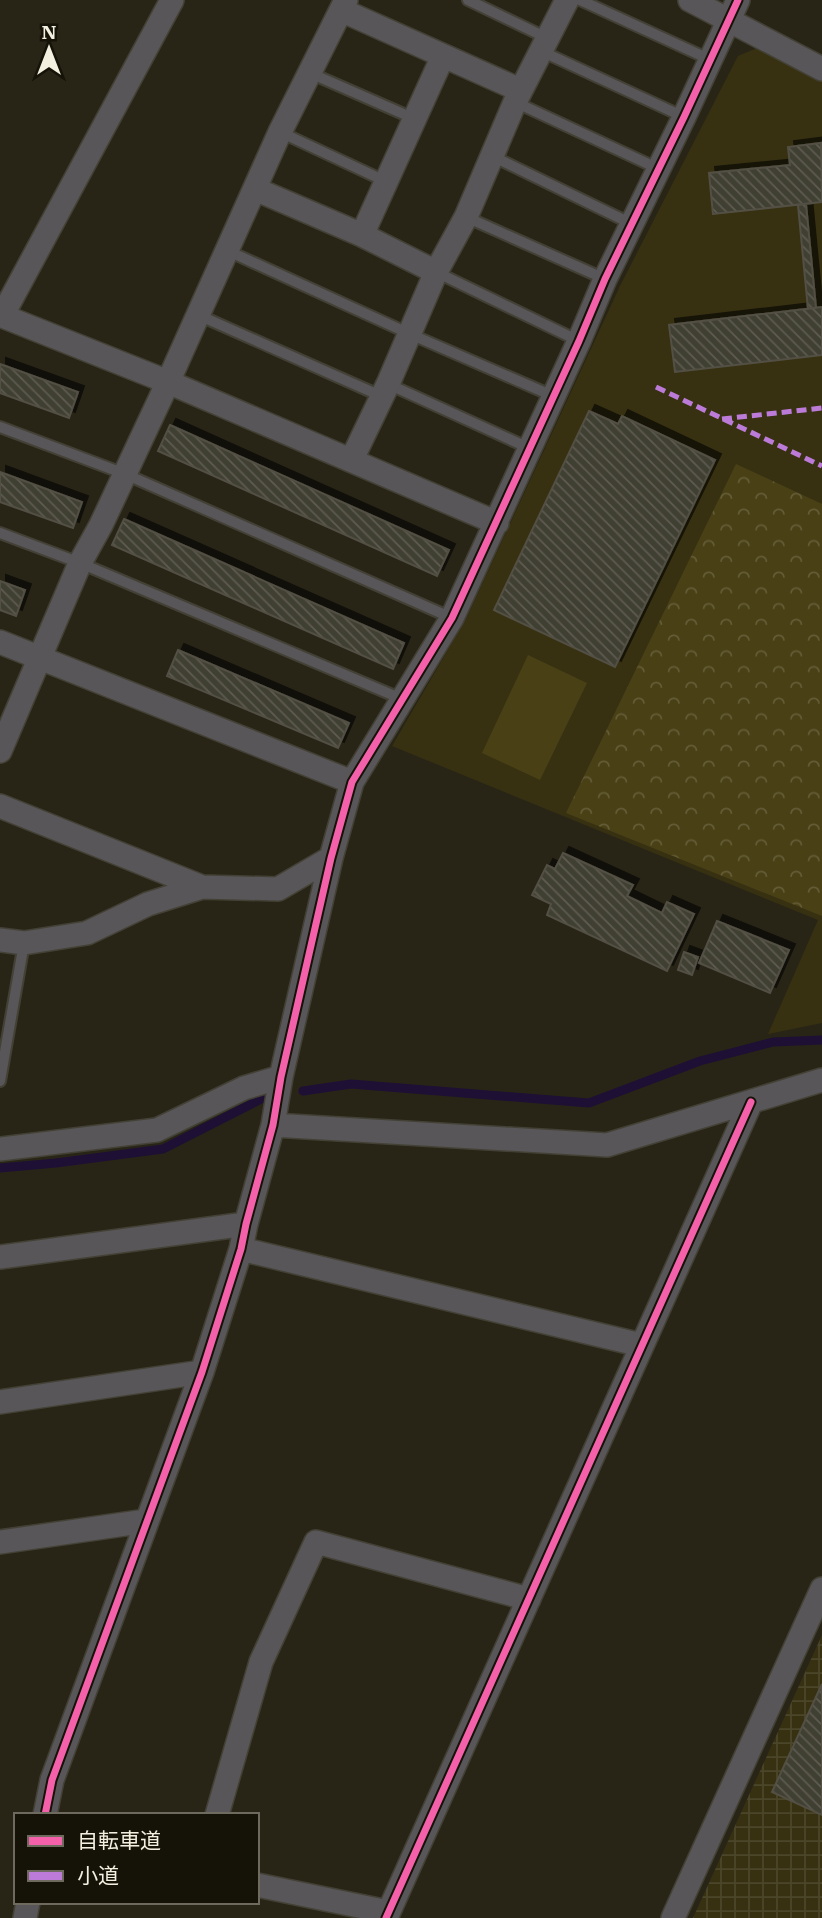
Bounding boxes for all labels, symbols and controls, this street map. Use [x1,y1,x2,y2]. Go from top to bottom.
north arrow [14,14,84,84]
text: N [41,20,57,44]
legend [14,1813,259,1904]
text: 自転車道 [77,1826,161,1854]
text: 小道 [77,1861,119,1889]

